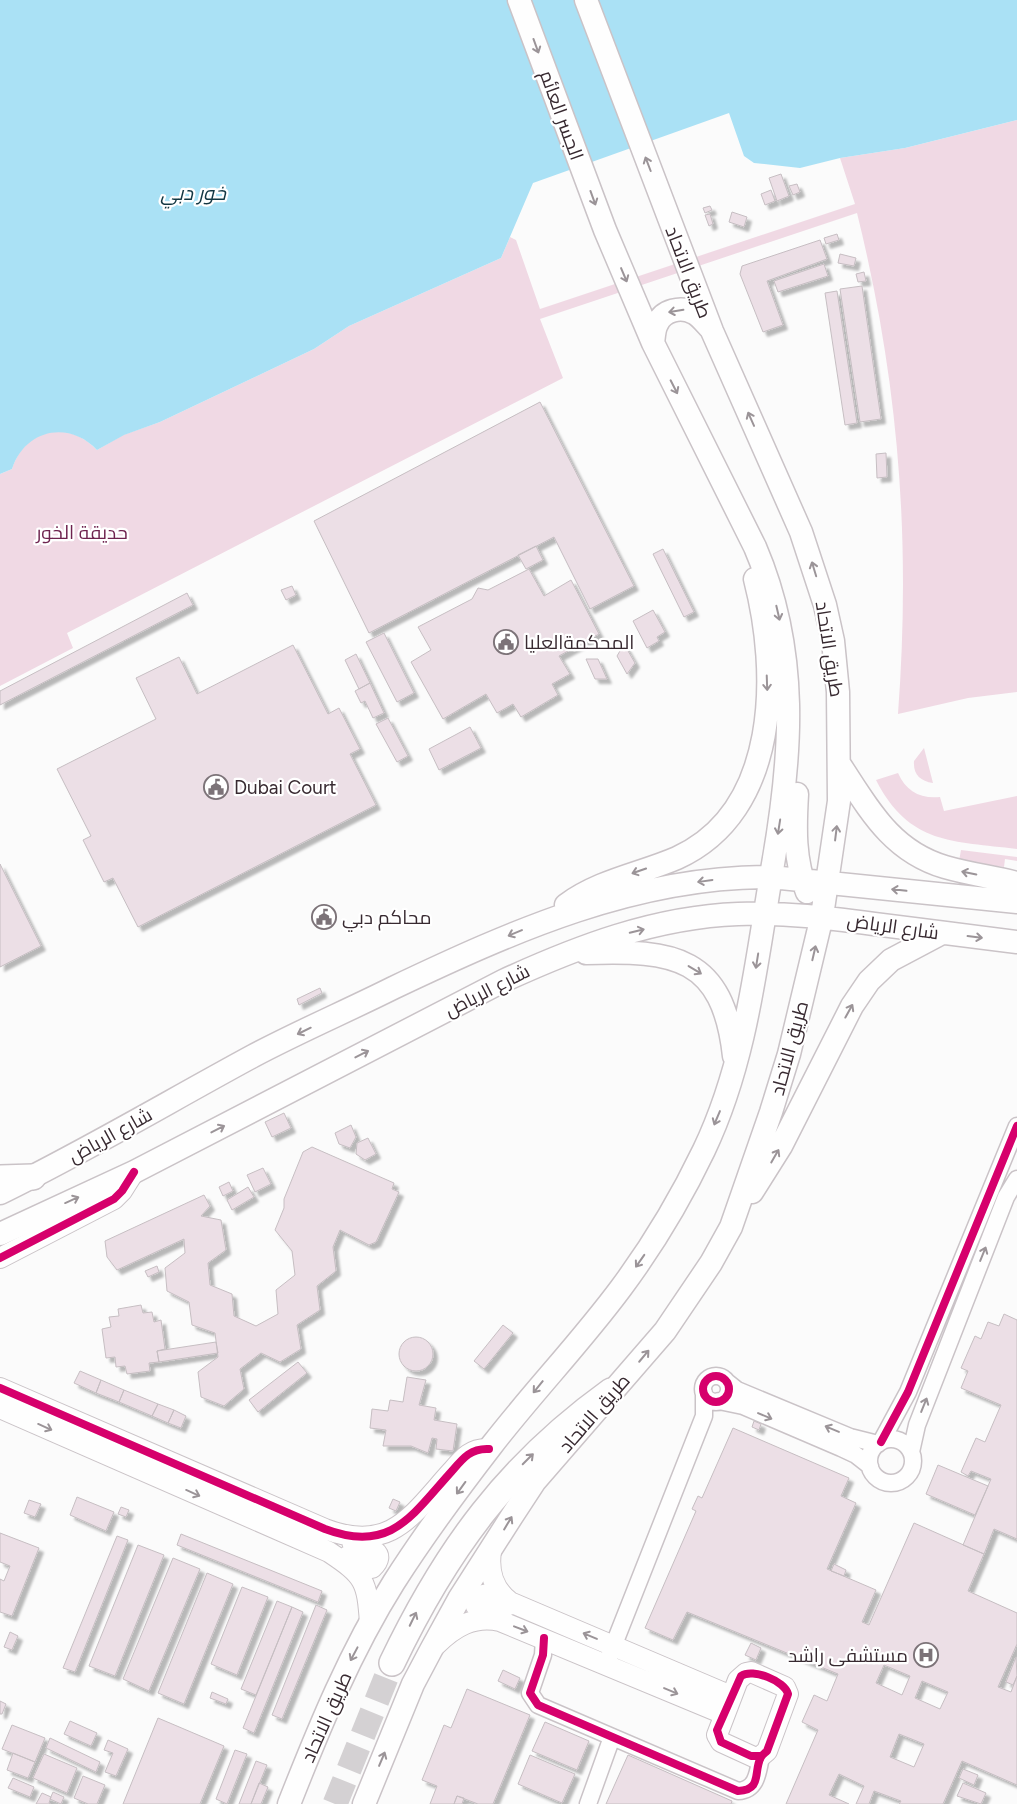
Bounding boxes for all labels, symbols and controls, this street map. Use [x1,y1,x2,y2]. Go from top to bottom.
one-way arrow [532,37,541,53]
street label: الجسر العائم [533,67,588,164]
one-way arrow [643,156,652,172]
water label: خور دبي [160,181,227,209]
one-way arrow [589,190,598,205]
street label: طريق الاتحاد [660,223,717,322]
one-way arrow [620,267,629,282]
one-way arrow [669,307,685,317]
one-way arrow [670,379,679,394]
one-way arrow [746,412,756,427]
park label: حديقة الخور [35,521,128,544]
one-way arrow [808,561,818,577]
street label: طريق الاتحاد [810,599,848,699]
one-way arrow [774,605,783,621]
public building icon: المحكمةالعليا [493,629,519,655]
place label: المحكمةالعليا [524,631,634,654]
one-way arrow [762,674,772,691]
public building icon: Dubai Court [203,774,229,800]
place label: Dubai Court [234,776,337,799]
one-way arrow [774,819,784,835]
one-way arrow [831,826,841,842]
one-way arrow [632,867,647,876]
one-way arrow [962,868,978,877]
one-way arrow [697,876,713,886]
one-way arrow [891,885,907,895]
public building icon: محاكم دبي [311,904,337,930]
place label: محاكم دبي [342,906,431,932]
street label: شارع الرياض [845,909,940,946]
one-way arrow [629,925,645,935]
one-way arrow [508,929,523,939]
one-way arrow [966,932,982,942]
one-way arrow [810,945,819,961]
one-way arrow [752,953,762,969]
street label: شارع الرياض [441,959,535,1023]
one-way arrow [688,965,702,975]
street label: طريق الاتحاد [766,998,814,1098]
one-way arrow [844,1004,854,1019]
one-way arrow [297,1027,312,1036]
one-way arrow [354,1049,369,1058]
street label: شارع الرياض [64,1103,157,1170]
one-way arrow [712,1110,722,1125]
one-way arrow [210,1124,225,1133]
one-way arrow [770,1149,780,1164]
one-way arrow [64,1195,79,1205]
one-way arrow [979,1247,989,1262]
one-way arrow [635,1254,645,1268]
one-way arrow [639,1350,650,1363]
street label: طريق الاتحاد [554,1369,636,1458]
one-way arrow [533,1380,544,1393]
one-way arrow [920,1398,930,1413]
one-way arrow [757,1411,772,1421]
one-way arrow [37,1423,52,1433]
one-way arrow [825,1424,840,1434]
one-way arrow [522,1454,534,1466]
one-way arrow [456,1481,466,1495]
one-way arrow [185,1488,200,1498]
one-way arrow [503,1517,513,1531]
one-way arrow [409,1612,418,1627]
one-way arrow [513,1624,528,1634]
one-way arrow [583,1631,598,1641]
hospital icon: مستشفى راشد [913,1642,939,1668]
place label: مستشفى راشد [788,1644,908,1667]
one-way arrow [349,1646,358,1661]
street label: طريق الاتحاد [296,1668,358,1766]
one-way arrow [663,1687,678,1696]
one-way arrow [378,1752,388,1767]

